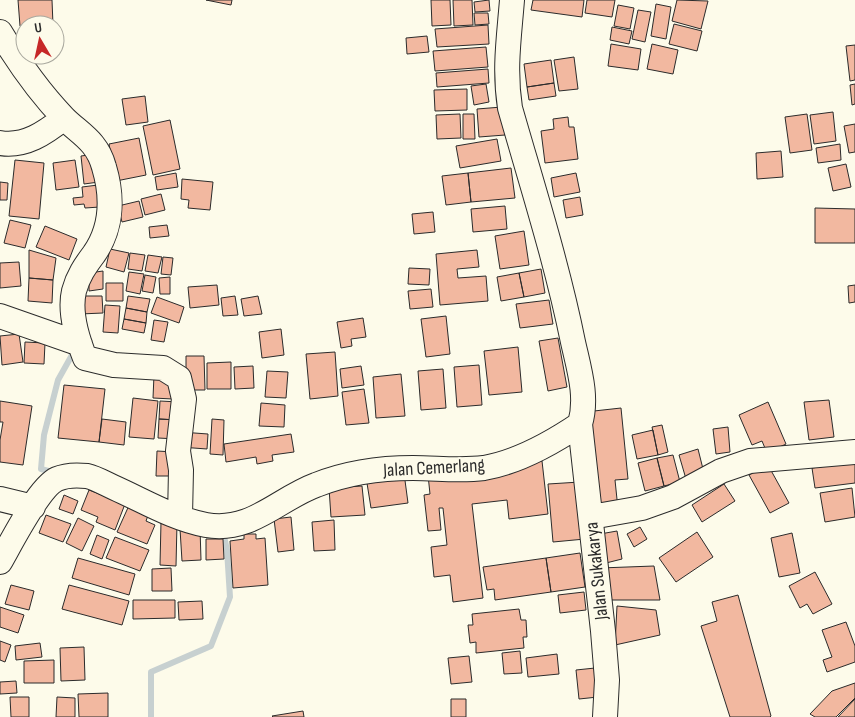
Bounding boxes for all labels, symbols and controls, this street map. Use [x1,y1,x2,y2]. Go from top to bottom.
north arrow [15,15,65,65]
text: U [33,19,43,37]
street label: Jalan Cemerlang [382,454,486,482]
street label: Jalan Sukakarya [580,521,614,622]

